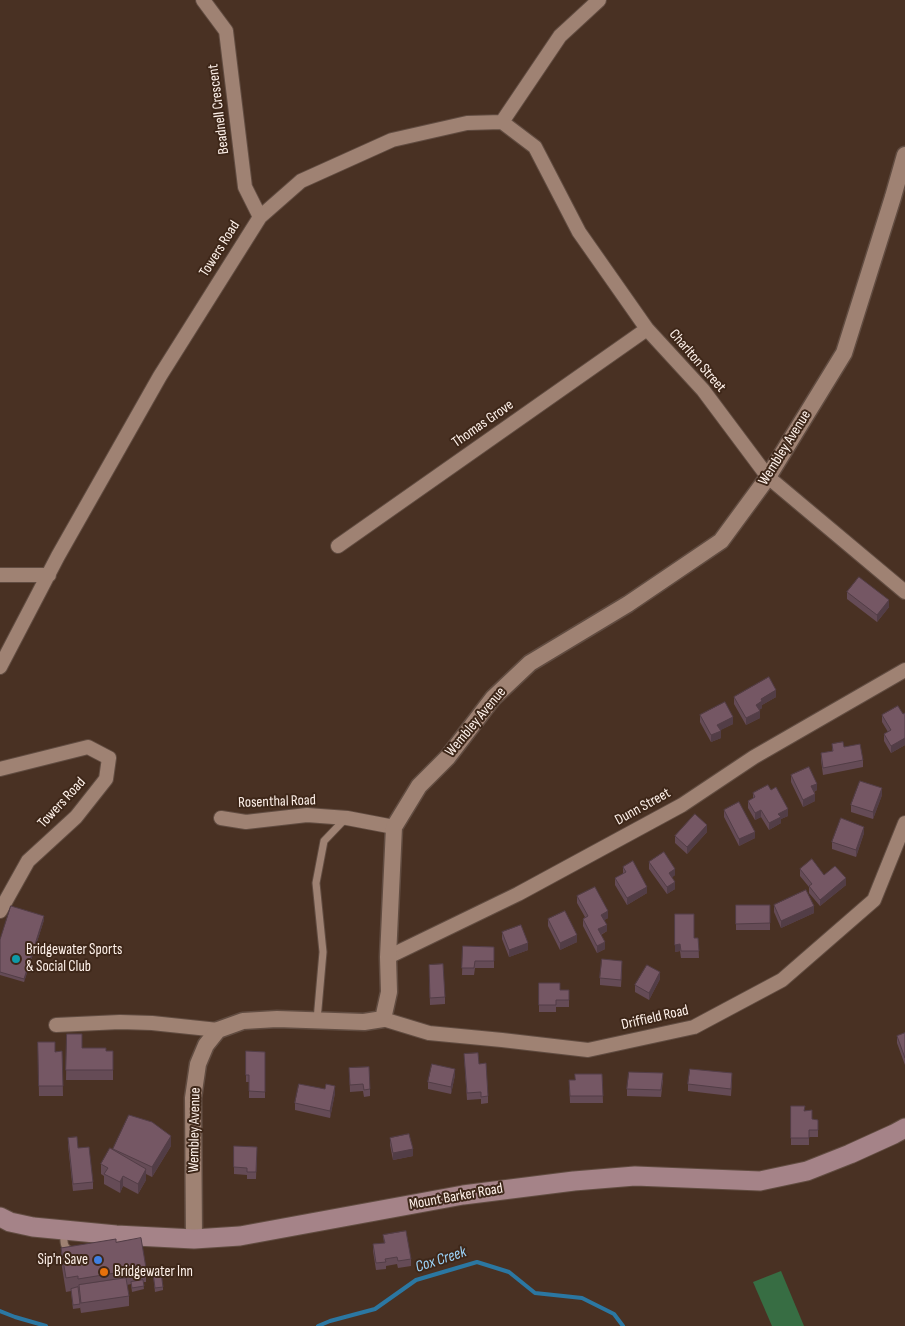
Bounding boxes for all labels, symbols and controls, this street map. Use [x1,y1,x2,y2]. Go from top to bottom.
street label: Beadnell Crescent [205,63,233,155]
street label: Towers Road [196,218,244,280]
street label: Charlton Street [665,326,729,396]
street label: Thomas Grove [449,396,517,452]
street label: Wembley Avenue [755,407,815,489]
street label: Wembley Avenue [442,684,510,760]
street label: Towers Road [34,774,90,832]
street label: Dunn Street [612,784,674,830]
street label: Rosenthal Road [238,792,316,812]
place label: Bridgewater Sports & Social Club [26,941,122,976]
marker: Bridgewater Sports & Social Club [10,953,22,965]
street label: Driffield Road [620,1002,690,1034]
street label: Wembley Avenue [185,1087,205,1173]
street label: Mount Barker Road [408,1180,504,1214]
water label: Cox Creek [413,1243,469,1277]
place label: Sip'n Save [38,1251,88,1269]
marker: Sip'n Save [92,1254,104,1266]
place label: Bridgewater Inn [114,1263,193,1281]
marker: Bridgewater Inn [98,1266,110,1278]

